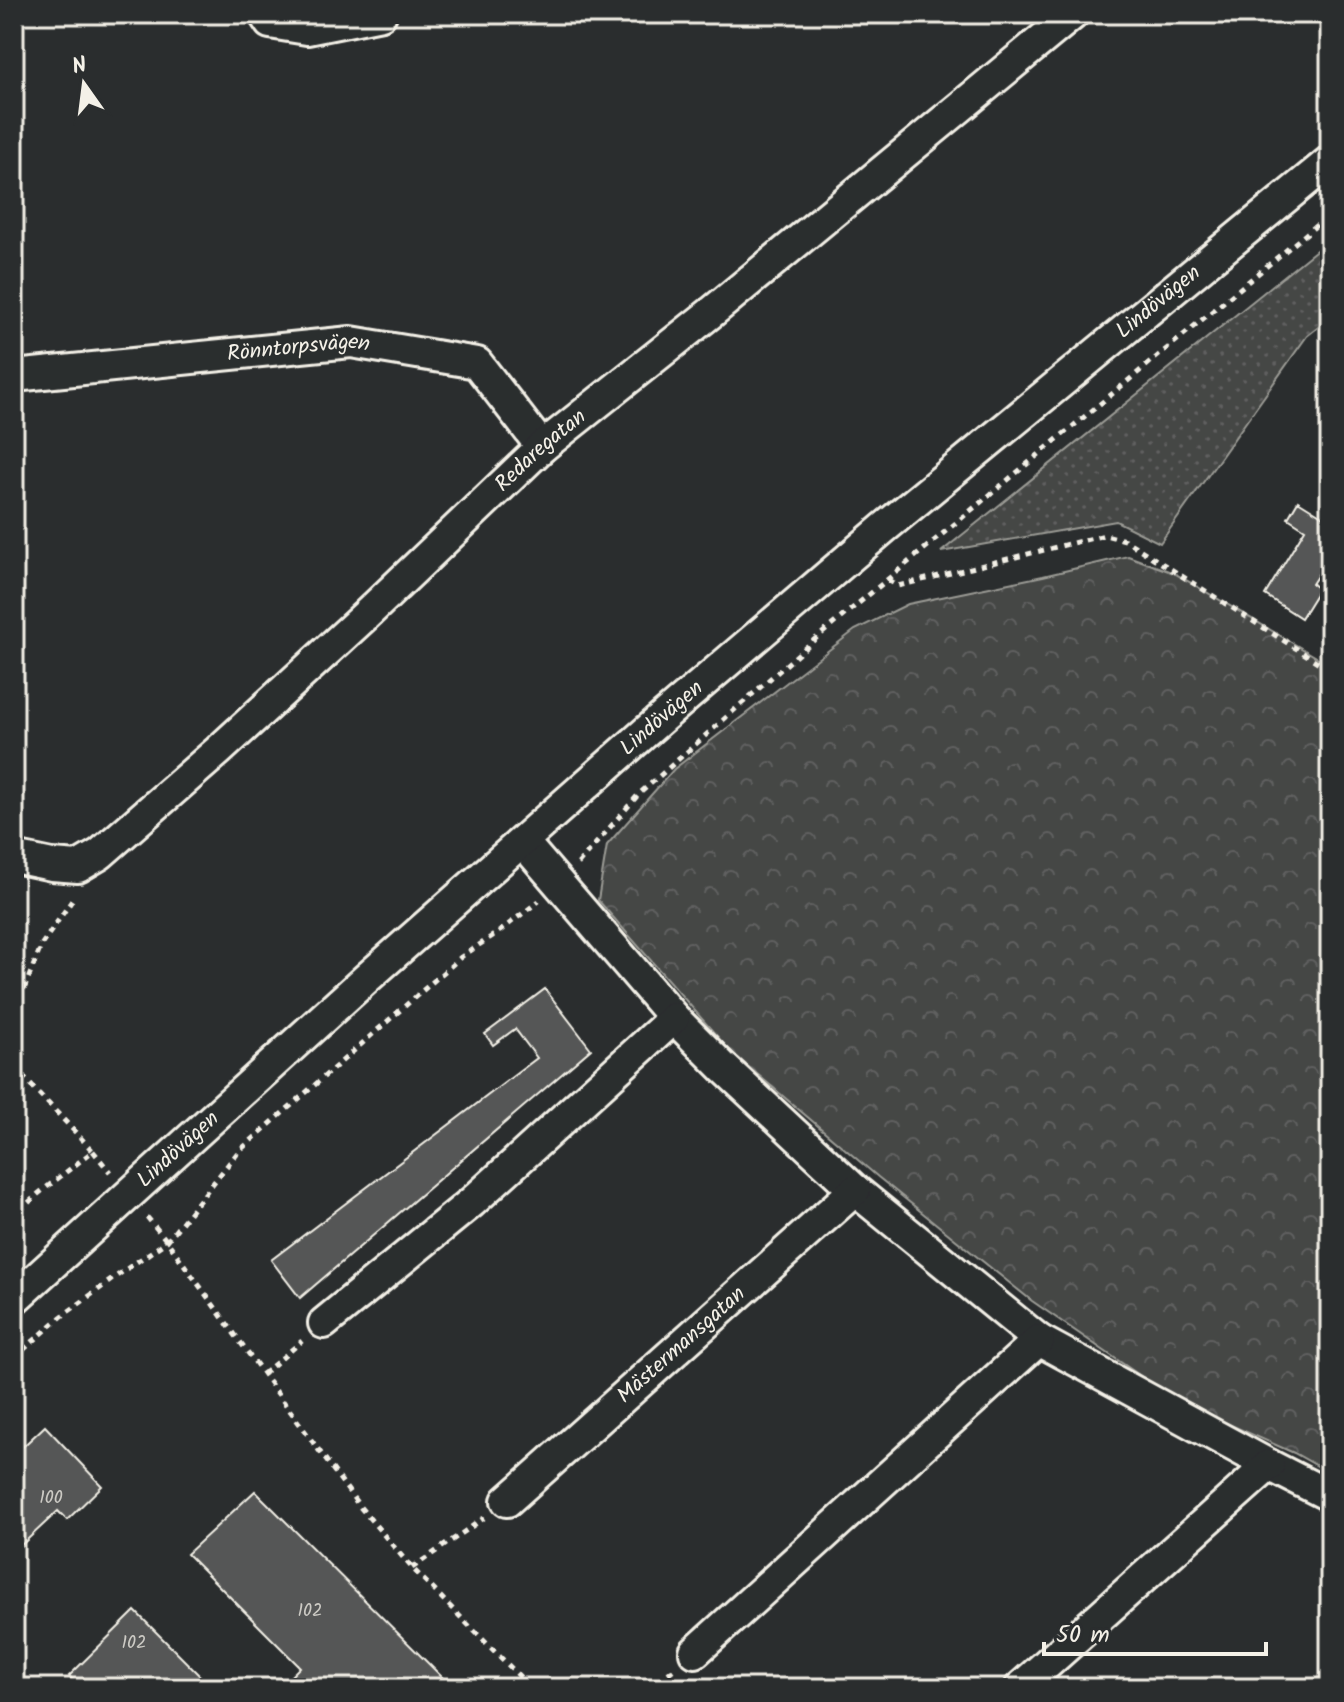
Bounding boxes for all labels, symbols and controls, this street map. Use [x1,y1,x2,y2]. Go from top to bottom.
north arrow [44,44,124,124]
text: N [69,48,91,86]
street label: Lindövägen [1108,256,1209,348]
street label: Rönntorpsvägen [225,324,373,372]
street label: Redaregatan [487,400,594,501]
street label: Lindövägen [612,672,712,765]
street label: Lindövägen [129,1102,228,1197]
street label: Mästermansgatan [609,1278,754,1412]
house number: 100 [39,1484,63,1513]
house number: 102 [297,1597,323,1626]
scale bar [1044,1606,1266,1656]
text: 50 m [1056,1616,1110,1655]
house number: 102 [121,1629,147,1658]

